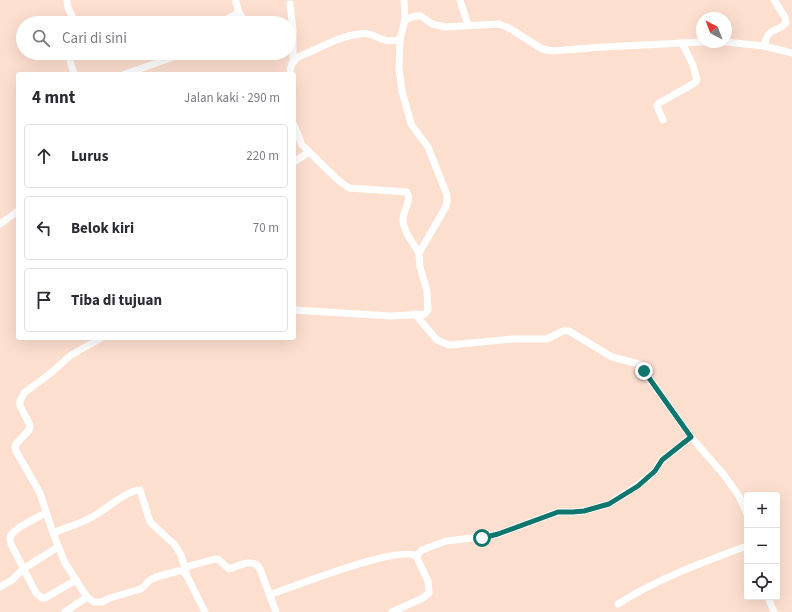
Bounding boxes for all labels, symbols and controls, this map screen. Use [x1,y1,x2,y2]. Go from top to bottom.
north arrow [696,12,732,48]
search box [16,16,296,60]
icon: search [30,27,52,49]
text: Cari di sini [62,28,127,49]
text: 4 mnt [32,86,75,110]
text: Jalan kaki · 290 m [184,89,280,107]
icon: ahead [33,145,55,167]
text: Lurus [71,146,108,167]
text: 220 m [246,147,279,165]
icon: left [33,217,55,239]
text: Belok kiri [71,218,134,239]
text: 70 m [253,219,279,237]
icon: arrive [33,289,55,311]
text: Tiba di tujuan [71,290,162,311]
route end [635,362,653,380]
map controls [744,492,780,600]
button: + [744,492,780,528]
button: − [744,528,780,564]
route start [473,529,491,547]
button: locate [744,564,780,600]

